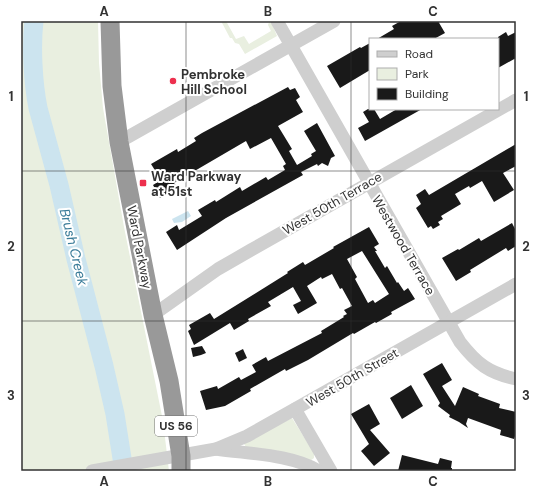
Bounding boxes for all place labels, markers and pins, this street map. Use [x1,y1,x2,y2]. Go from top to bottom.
place label: Pembroke Hill School [181,66,247,98]
marker: Pembroke Hill School [168,76,178,86]
place label: Ward Parkway at 51st [151,168,242,200]
marker: Ward Parkway at 51st [138,178,148,188]

